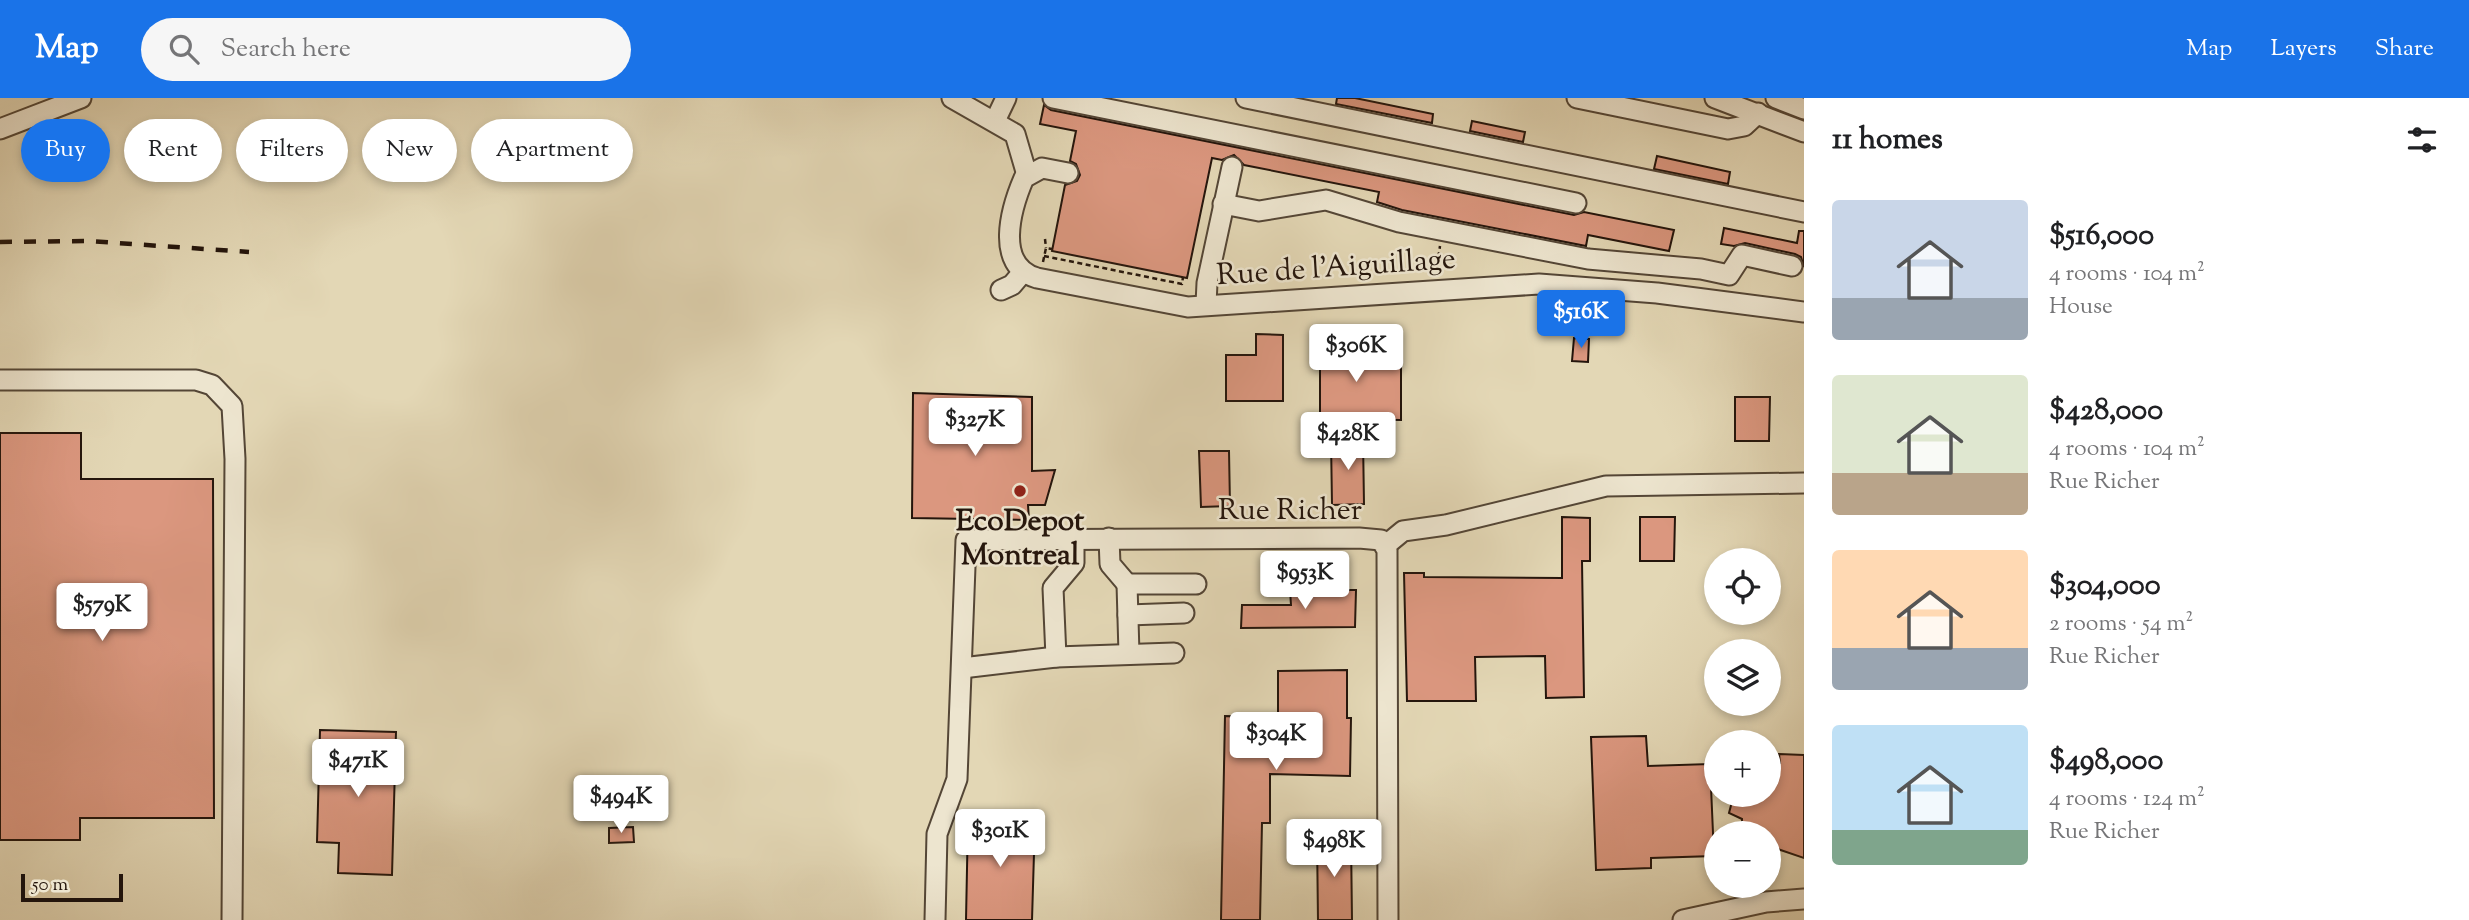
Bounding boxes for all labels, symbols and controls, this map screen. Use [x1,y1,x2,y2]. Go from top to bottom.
search box [141,18,631,81]
text: Map [35,25,99,73]
icon: search [165,30,203,68]
text: Search here [221,31,351,68]
text: Map [2186,32,2232,66]
text: Layers [2270,32,2337,66]
text: Share [2375,32,2434,66]
chip: Buy [21,119,110,182]
chip: Rent [124,119,222,182]
chip: Filters [236,119,348,182]
chip: New [362,119,457,182]
chip: Apartment [471,119,633,182]
text: 11 homes [1832,119,1943,162]
icon: filters [2403,121,2441,159]
text: $516,000 [2049,215,2154,258]
icon: home [1888,228,1972,312]
street label: Rue de l'Aiguillage [1215,239,1457,298]
text: 4 rooms · 104 m² [2049,258,2205,291]
pin: $516K [1532,290,1630,350]
text: House [2049,291,2113,324]
text: $516K [1553,296,1609,329]
pin: $306K [1307,324,1405,384]
text: $306K [1325,330,1387,363]
text: $428,000 [2049,390,2163,433]
pin: $327K [926,398,1024,458]
icon: home [1888,403,1972,487]
text: $327K [945,404,1005,437]
pin: $428K [1299,412,1397,472]
text: $428K [1317,418,1379,451]
text: 4 rooms · 104 m² [2049,433,2205,466]
text: Rue Richer [2049,466,2160,499]
marker: EcoDepot Montreal [1012,483,1028,499]
street label: Rue Richer [1218,490,1362,533]
place label: EcoDepot Montreal [956,501,1085,578]
map controls [1704,548,1781,898]
button: locate [1704,548,1781,625]
pin: $953K [1256,552,1354,611]
text: $953K [1276,557,1334,590]
text: $304,000 [2049,565,2161,608]
icon: home [1888,578,1972,662]
pin: $579K [53,584,151,643]
text: $579K [72,589,132,622]
text: 2 rooms · 54 m² [2049,608,2193,641]
button: layers [1704,639,1781,716]
text: Rue Richer [2049,641,2160,674]
pin: $304K [1227,712,1325,772]
text: $304K [1246,718,1306,751]
button: + [1704,730,1781,807]
pin: $471K [309,740,407,799]
text: $498,000 [2049,740,2163,783]
text: $471K [328,745,388,778]
icon: home [1888,753,1972,837]
pin: $494K [572,776,670,835]
text: $494K [589,781,653,814]
text: 4 rooms · 124 m² [2049,783,2205,816]
pin: $301K [951,810,1049,869]
text: $301K [971,815,1029,848]
text: Rue Richer [2049,816,2160,849]
pin: $498K [1285,820,1383,879]
button: − [1704,821,1781,898]
text: $498K [1303,825,1365,858]
scale bar [21,871,122,903]
text: 50 m [32,872,68,899]

